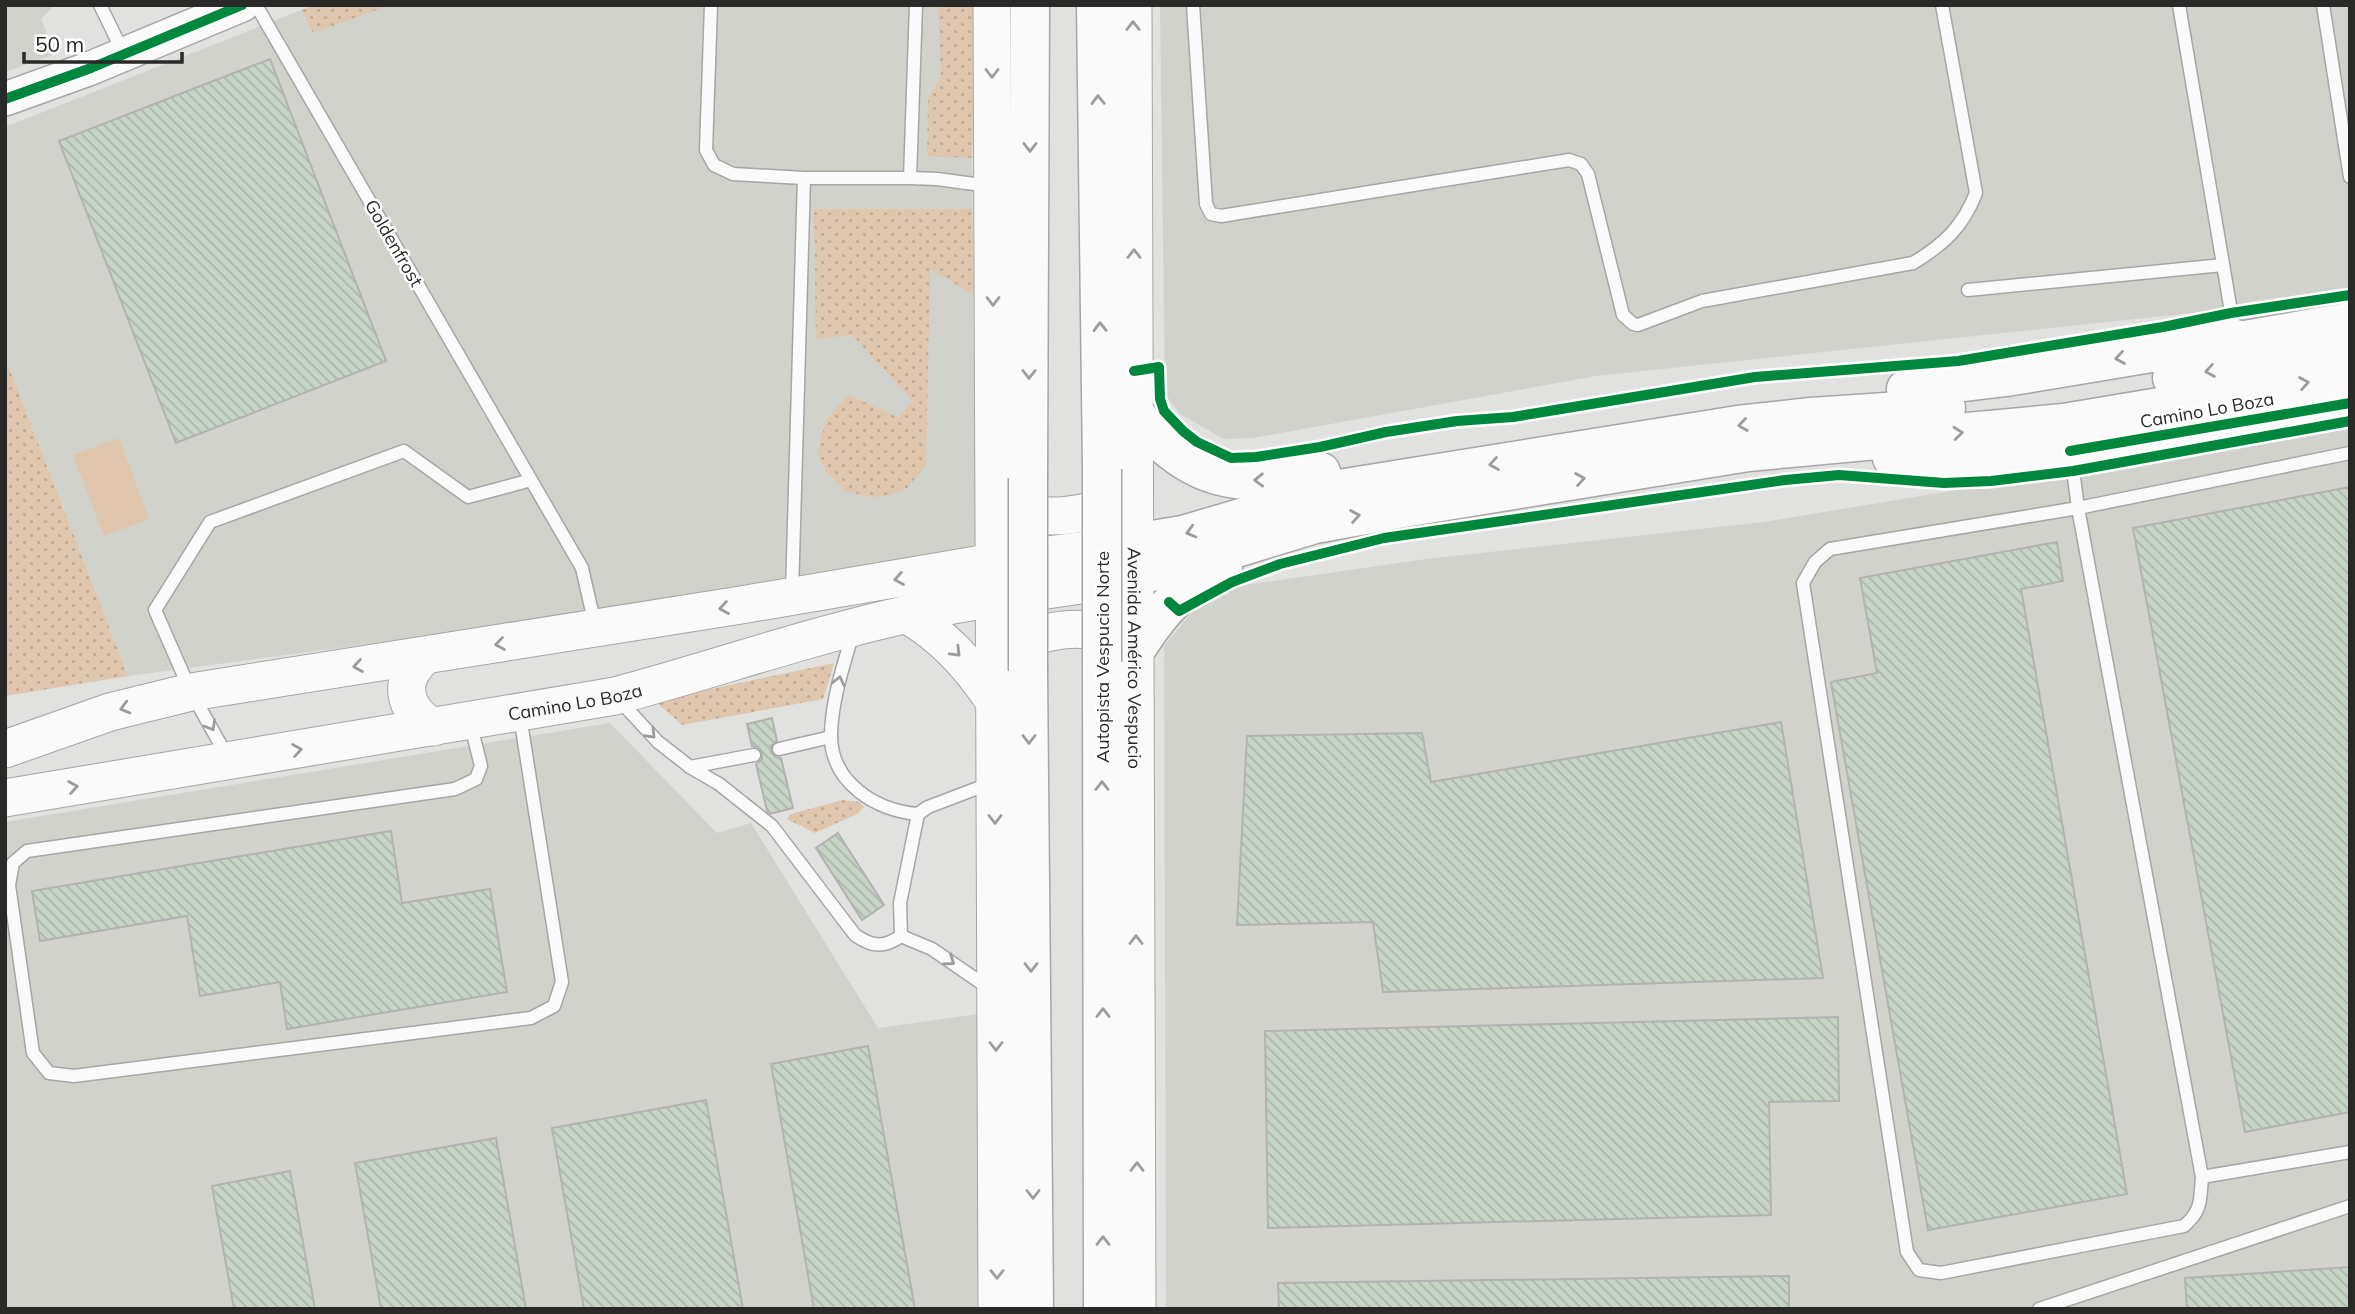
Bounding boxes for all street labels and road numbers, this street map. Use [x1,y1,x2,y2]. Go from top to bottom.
street label: Goldenfrost [360,195,428,291]
street label: Camino Lo Boza [2138,387,2276,433]
street label: Avenida Américo Vespucio [1123,547,1147,769]
street label: Autopista Vespucio Norte [1091,551,1114,763]
street label: Camino Lo Boza [506,678,645,725]

